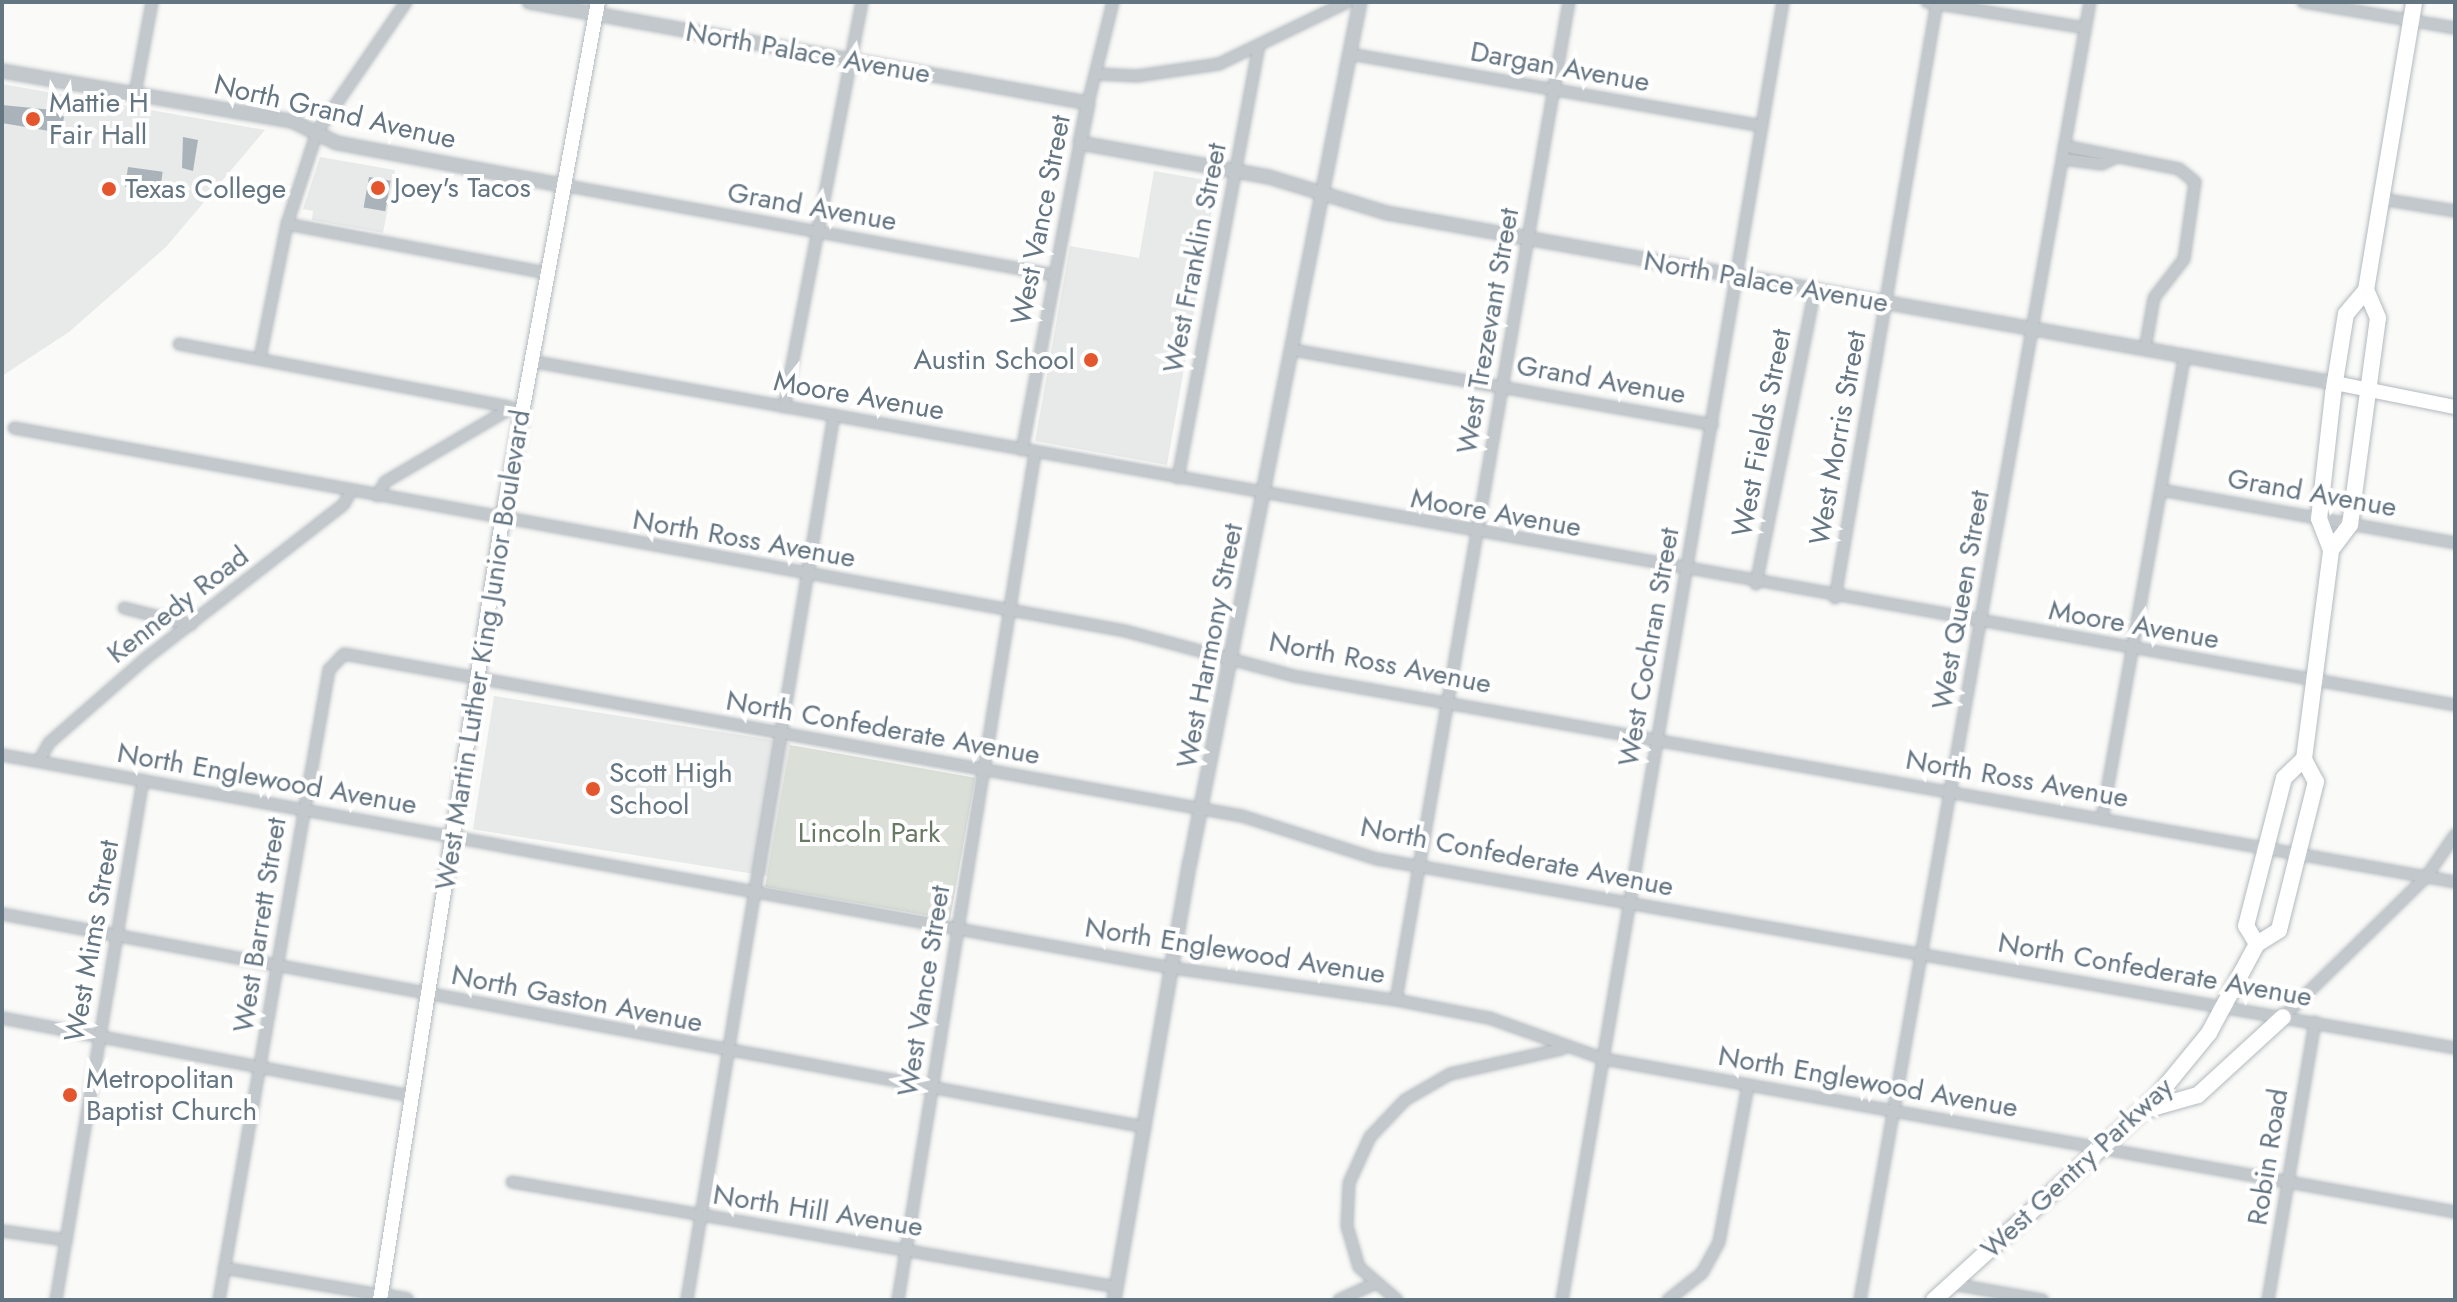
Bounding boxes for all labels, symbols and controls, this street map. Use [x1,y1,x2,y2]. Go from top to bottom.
street label: North Palace Avenue [683,15,933,91]
street label: Dargan Avenue [1468,35,1652,99]
street label: North Grand Avenue [211,68,459,156]
place label: Mattie H Fair Hall [49,86,149,152]
marker: Mattie H Fair Hall [24,110,42,128]
street label: West Vance Street [1004,112,1078,328]
street label: West Franklin Street [1156,140,1234,376]
place label: Joey's Tacos [394,171,531,205]
place label: Texas College [125,172,286,206]
street label: Grand Avenue [725,176,899,238]
marker: Joey's Tacos [369,179,387,197]
marker: Texas College [100,180,118,198]
street label: West Trezevant Street [1450,205,1526,457]
street label: North Palace Avenue [1641,244,1891,320]
street label: West Fields Street [1725,326,1799,540]
street label: West Morris Street [1803,328,1873,548]
place label: Austin School [914,343,1075,377]
street label: Grand Avenue [1514,349,1688,411]
marker: Austin School [1082,351,1100,369]
street label: Moore Avenue [771,364,947,428]
street label: West Martin Luther King Junior Boulevard [428,407,538,893]
street label: Grand Avenue [2225,462,2399,524]
street label: Moore Avenue [1408,481,1584,545]
street label: West Queen Street [1925,488,1997,712]
street label: North Ross Avenue [630,503,858,575]
street label: West Harmony Street [1170,521,1250,771]
street label: West Cochran Street [1611,525,1687,769]
street label: Kennedy Road [101,539,255,671]
street label: Moore Avenue [2046,593,2222,657]
street label: North Ross Avenue [1266,625,1494,701]
street label: North Confederate Avenue [723,684,1043,772]
street label: North Englewood Avenue [115,736,419,822]
street label: North Ross Avenue [1903,743,2131,815]
place label: Scott High School [609,756,733,822]
marker: Scott High School [584,780,602,798]
street label: North Confederate Avenue [1358,810,1676,904]
street label: West Barrett Street [226,815,294,1035]
park label: Lincoln Park [798,816,940,850]
street label: West Mims Street [58,837,126,1045]
street label: West Vance Street [891,883,957,1099]
street label: North Englewood Avenue [1082,911,1388,991]
street label: North Confederate Avenue [1995,926,2315,1014]
street label: North Gaston Avenue [449,958,705,1040]
street label: North Englewood Avenue [1716,1039,2020,1125]
place label: Metropolitan Baptist Church [86,1062,257,1128]
street label: West Gentry Parkway [1974,1070,2180,1266]
marker: Metropolitan Baptist Church [61,1086,79,1104]
street label: Robin Road [2241,1086,2295,1228]
street label: North Hill Avenue [711,1178,925,1244]

